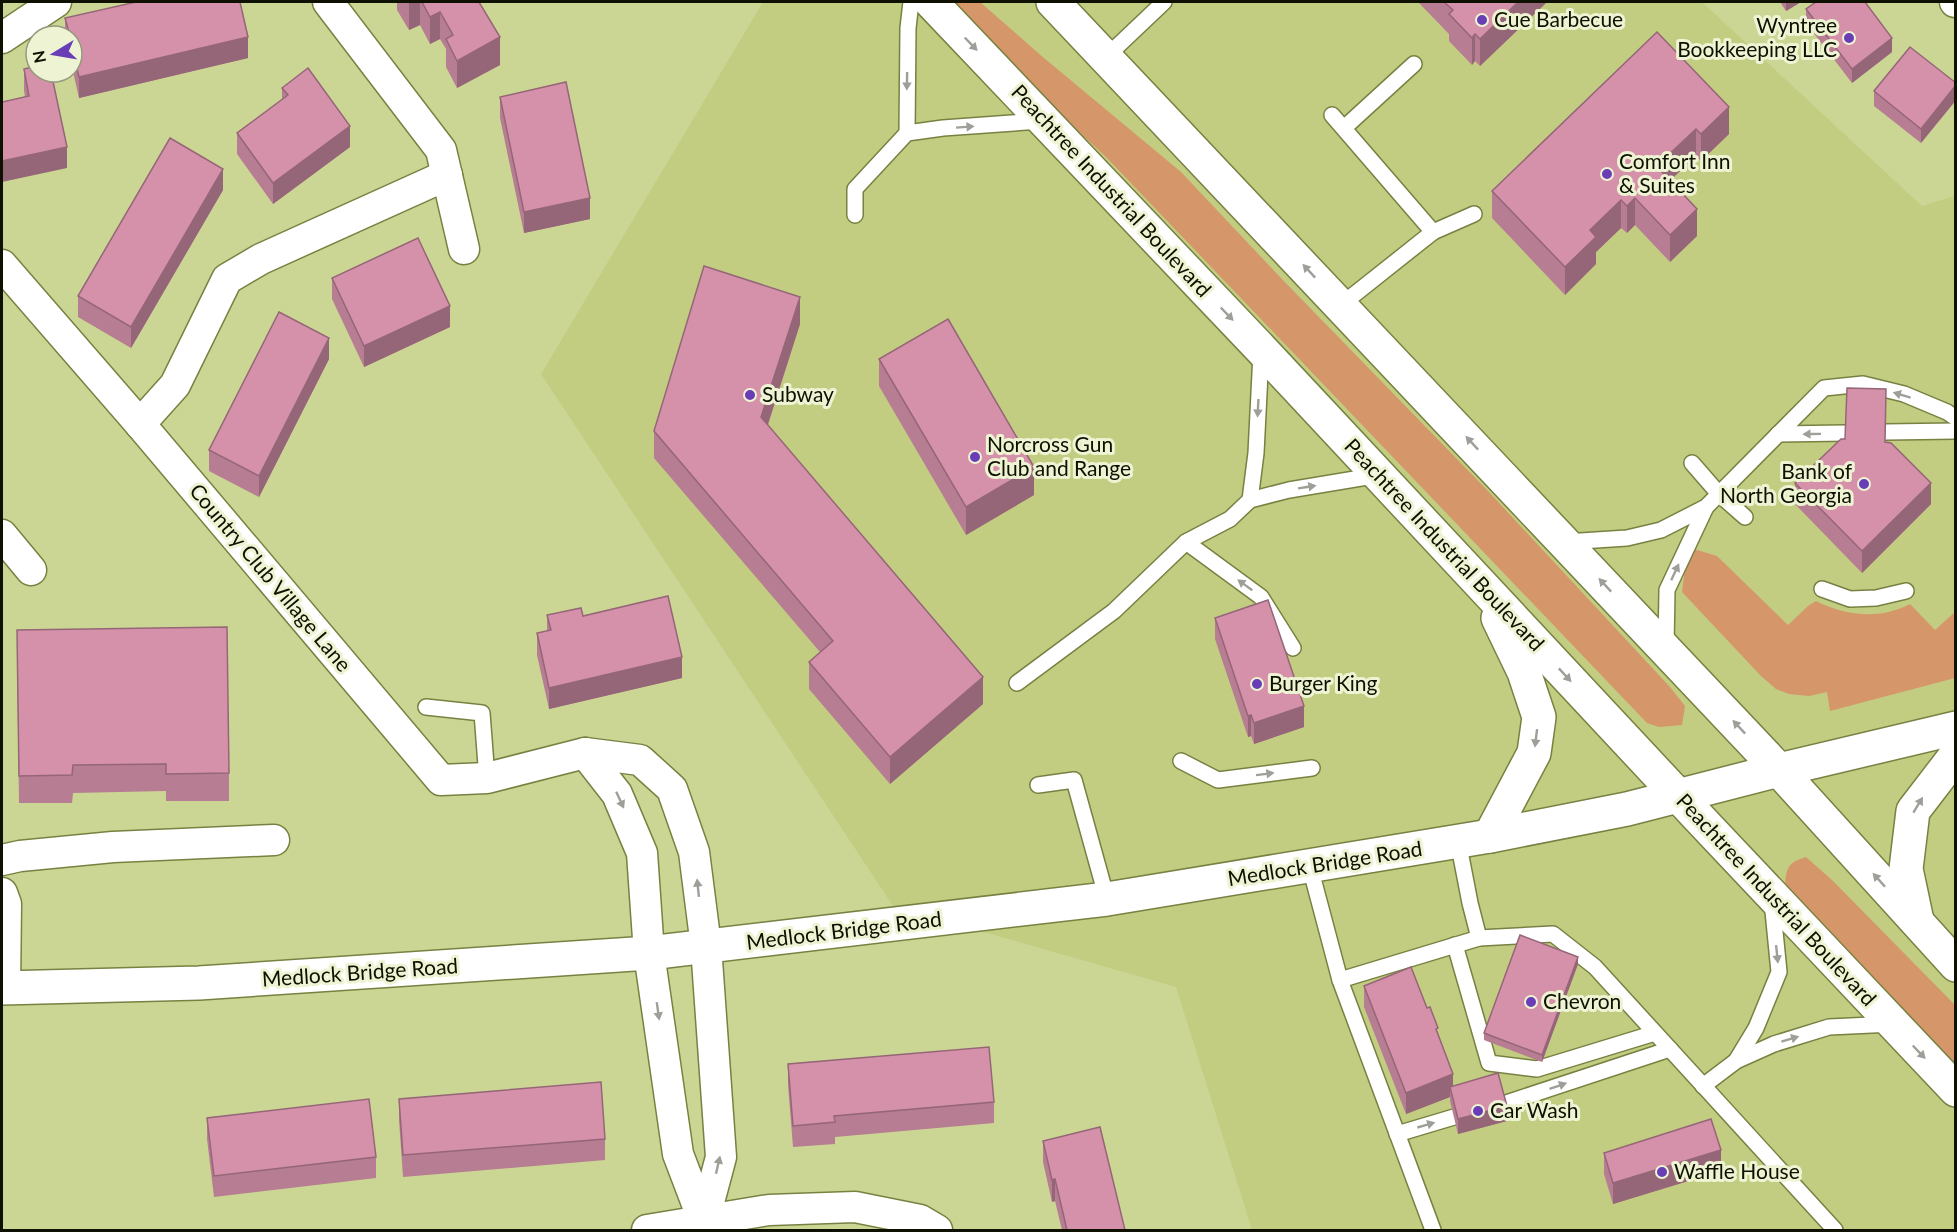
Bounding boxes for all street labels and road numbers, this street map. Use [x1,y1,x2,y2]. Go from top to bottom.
street label: Peachtree Industrial Boulevard [1007,79,1217,301]
street label: Peachtree Industrial Boulevard [1340,433,1550,655]
street label: Country Club Village Lane [185,478,357,676]
street label: Peachtree Industrial Boulevard [1672,788,1882,1010]
street label: Medlock Bridge Road [1226,835,1424,890]
street label: Medlock Bridge Road [745,905,943,954]
street label: Medlock Bridge Road [261,952,459,991]

